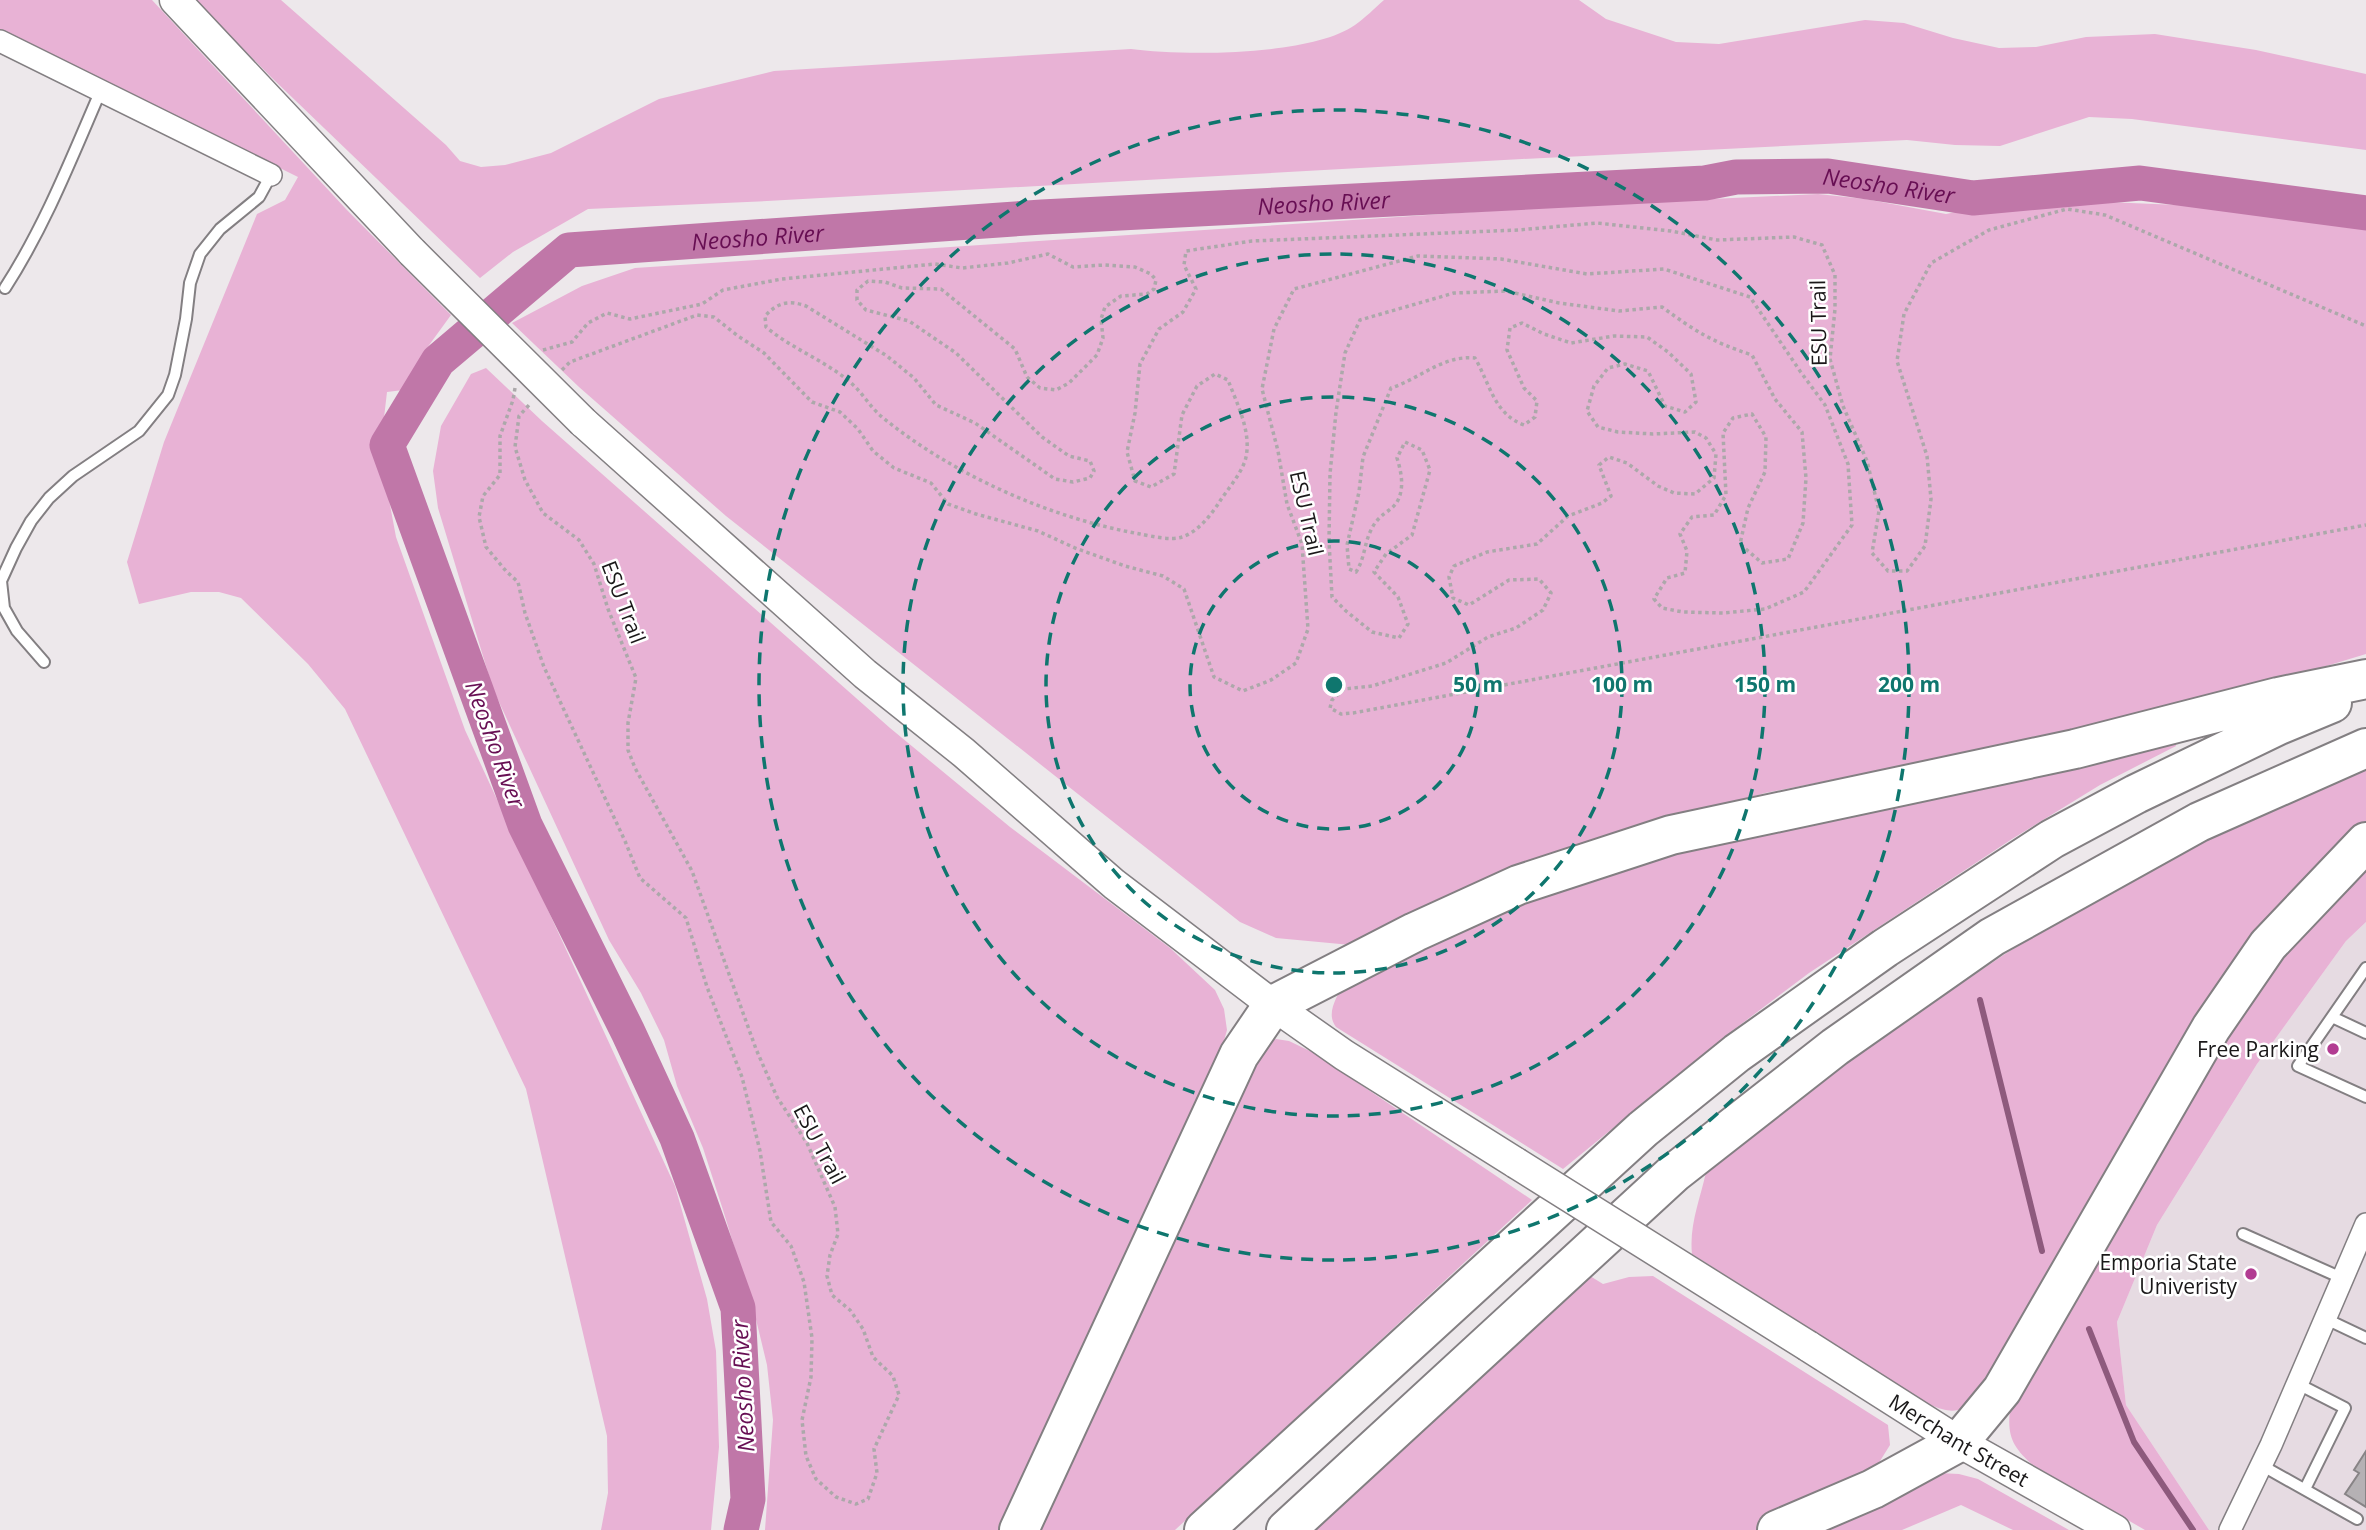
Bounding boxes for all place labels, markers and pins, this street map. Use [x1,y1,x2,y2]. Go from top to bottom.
centre of rings [1322,673,1346,697]
place label: Free Parking [2197,1035,2319,1063]
marker: Free Parking [2325,1041,2341,1057]
place label: Emporia State Univeristy [2099,1248,2237,1300]
marker: Emporia State Univeristy [2243,1266,2259,1282]

